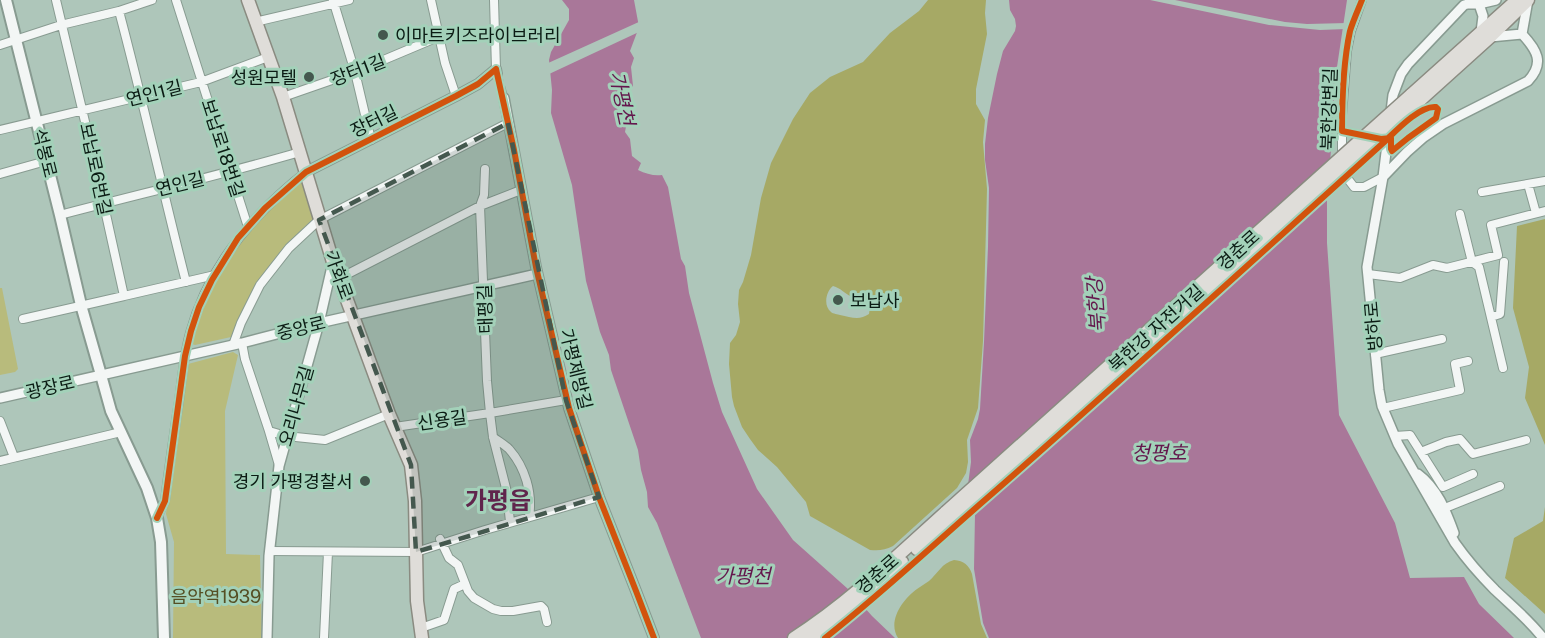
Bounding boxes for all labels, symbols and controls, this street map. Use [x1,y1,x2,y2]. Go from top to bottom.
place label: 이마트키즈라이브러리 [395,25,561,46]
marker: 이마트키즈라이브러리 [376,28,390,42]
street label: 장터1길 [328,50,388,90]
place label: 성원모텔 [231,67,297,88]
street label: 북한강변길 [1317,67,1341,151]
water label: 가평천 [605,69,640,130]
marker: 성원모텔 [302,70,316,84]
street label: 연인1길 [124,76,184,110]
street label: 보납로18번길 [197,96,249,200]
street label: 장터길 [347,101,401,141]
street label: 보납로6번길 [76,121,116,217]
street label: 석봉로 [29,126,61,180]
street label: 연인길 [153,168,207,200]
street label: 경춘로 [1213,226,1263,274]
street label: 가화로 [321,248,357,302]
water label: 북한강 [1082,274,1110,333]
street label: 북한강 자전거길 [1104,280,1208,376]
street label: 태평길 [474,284,496,334]
place label: 보납사 [850,290,900,311]
marker: 보납사 [831,293,845,307]
street label: 방하로 [1360,300,1386,352]
street label: 중앙로 [274,312,328,344]
street label: 가평제방길 [556,326,596,412]
street label: 오리나무길 [274,363,318,449]
street label: 광장로 [23,371,77,403]
street label: 신용길 [416,406,468,434]
water label: 청평호 [1131,441,1188,465]
place label: 경기 가평경찰서 [233,471,353,492]
marker: 경기 가평경찰서 [358,474,372,488]
district label: 가평읍 [465,486,531,514]
street label: 경춘로 [851,550,903,598]
water label: 가평천 [715,564,773,588]
park label: 음악역1939 [171,586,261,607]

